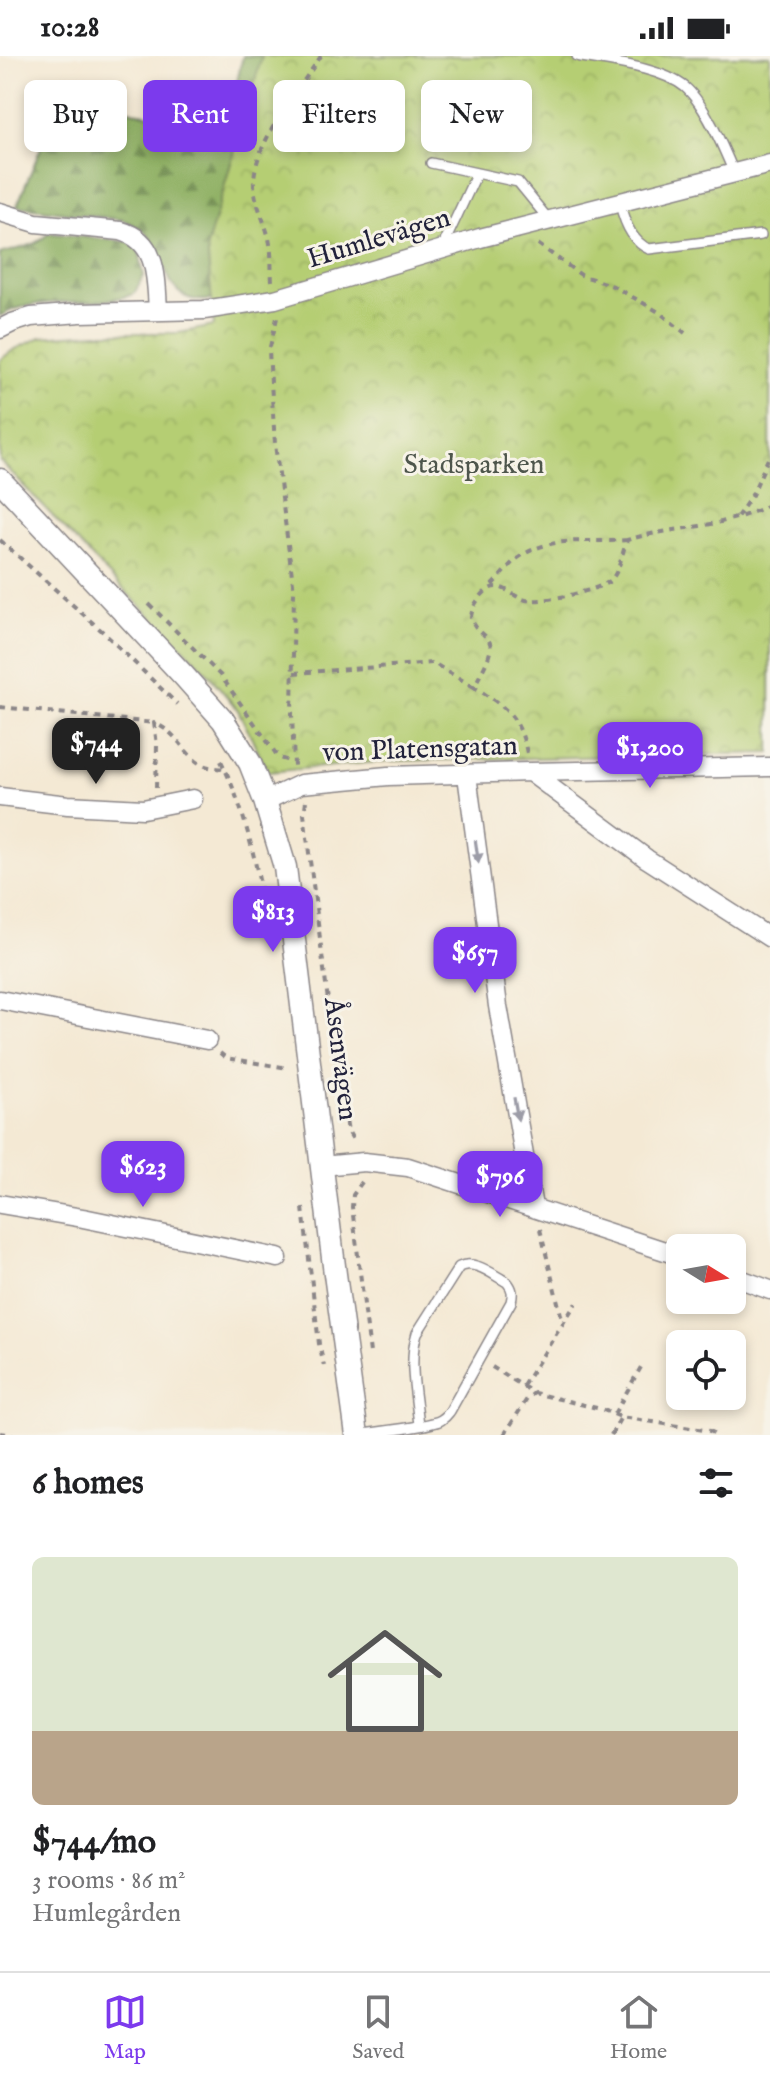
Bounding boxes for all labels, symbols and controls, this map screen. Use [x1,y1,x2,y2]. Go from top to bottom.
text: 10:28 [40,9,100,47]
chip: Buy [24,80,127,152]
chip: Rent [143,80,257,152]
chip: Filters [273,80,405,152]
chip: New [421,80,532,152]
street label: Humlevägen [303,201,455,277]
park label: Stadsparken [404,448,545,483]
pin: $744 [49,718,143,786]
pin: $1,200 [585,722,715,790]
text: $744 [70,727,122,760]
street label: von Platensgatan [322,729,518,771]
text: $1,200 [616,731,684,764]
one-way arrow [471,840,484,865]
pin: $813 [226,886,320,954]
text: $813 [251,895,295,928]
pin: $657 [428,927,522,995]
text: $657 [452,936,498,969]
street label: Åsenvägen [315,994,366,1123]
one-way arrow [510,1097,522,1122]
pin: $623 [96,1141,190,1209]
text: $623 [119,1150,167,1183]
pin: $796 [453,1151,547,1219]
text: $796 [476,1160,524,1193]
north arrow [666,1234,746,1314]
map controls [666,1234,746,1410]
button: locate [666,1330,746,1410]
icon: filters [694,1461,738,1505]
text: 6 homes [32,1462,144,1505]
icon: home [313,1609,457,1753]
text: $744/mo [32,1821,156,1864]
text: 3 rooms · 86 m² [32,1864,185,1897]
text: Humlegården [32,1897,181,1930]
tab: Map [103,1990,147,2066]
tab: Saved [352,1990,404,2066]
tab: Home [610,1990,667,2066]

